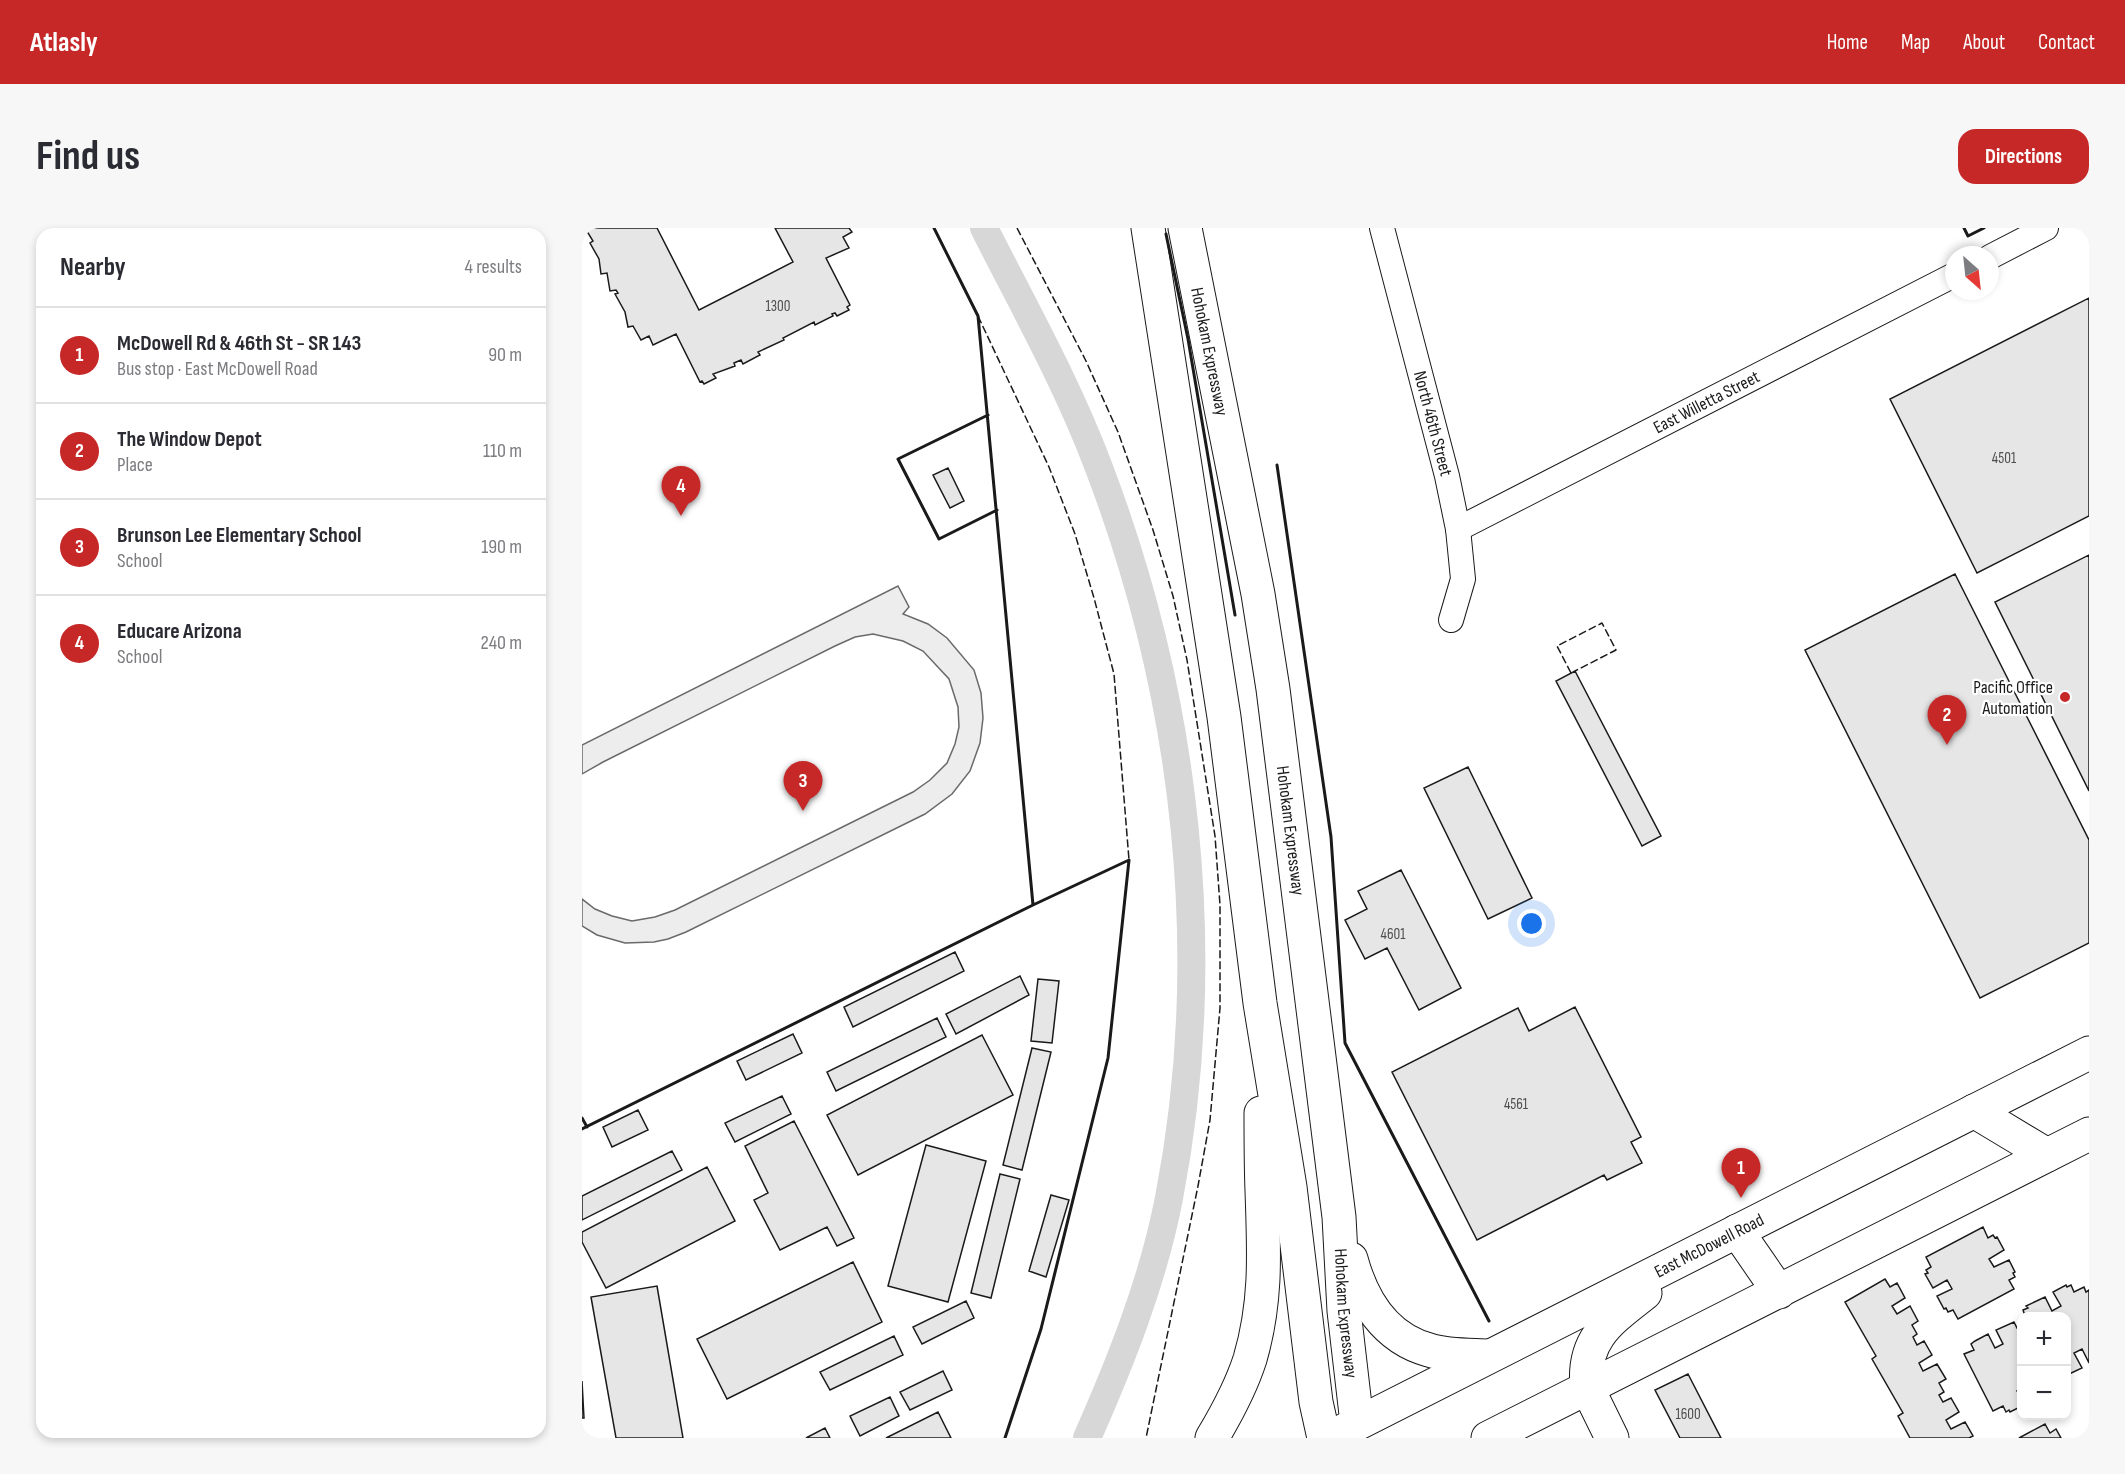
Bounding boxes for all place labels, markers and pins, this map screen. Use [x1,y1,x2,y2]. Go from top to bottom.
pin: 4 [662,466,700,516]
place label: Pacific Office Automation [1973,677,2053,719]
marker: Pacific Office Automation [2058,690,2072,704]
pin: 2 [1928,696,1966,745]
pin: 3 [784,762,822,811]
pin: 1 [1722,1148,1760,1198]

